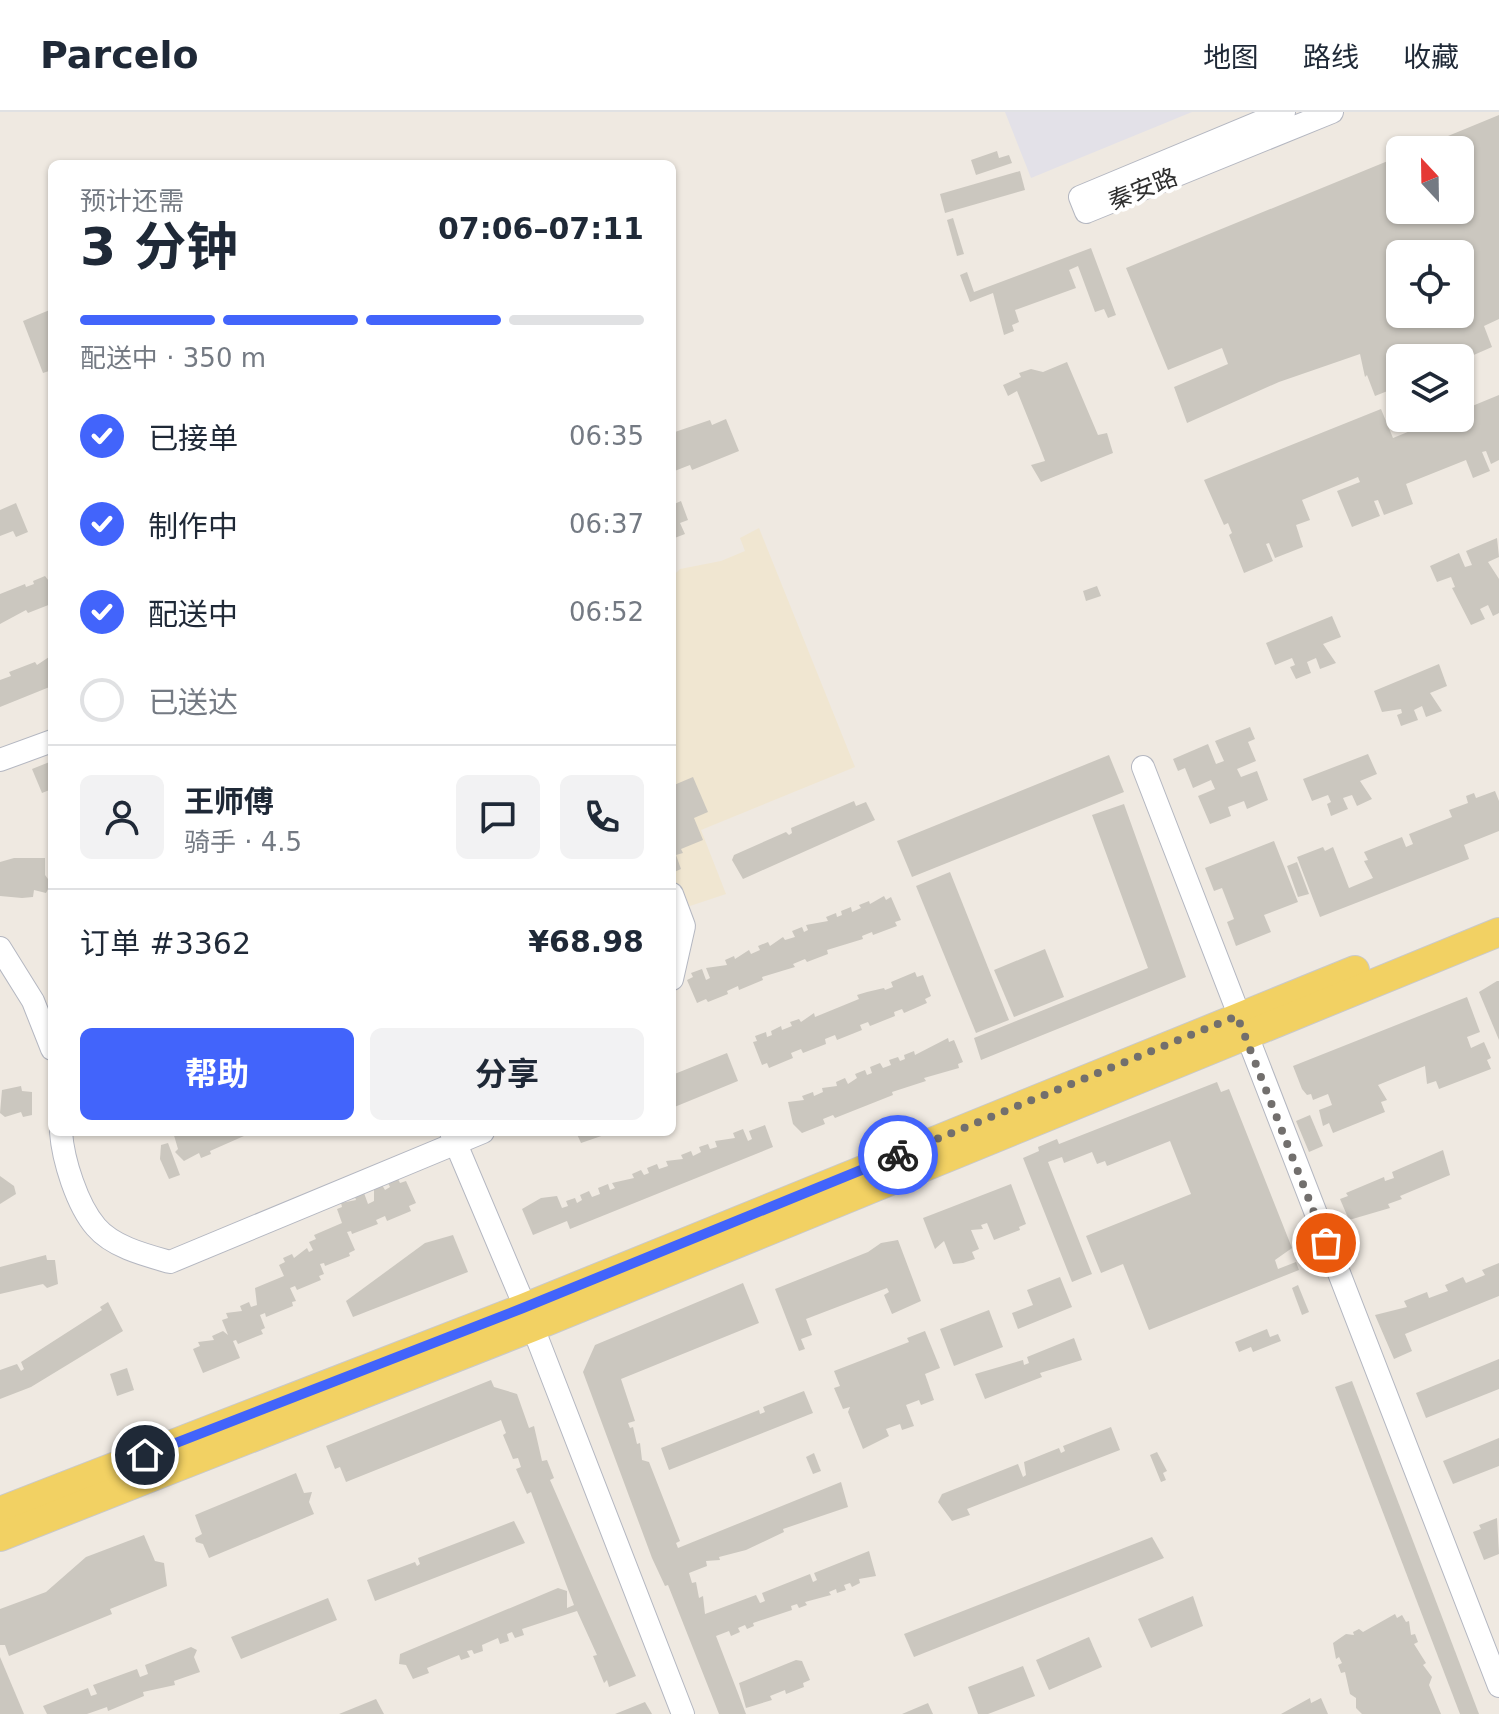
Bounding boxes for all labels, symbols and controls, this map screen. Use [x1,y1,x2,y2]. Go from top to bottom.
text: Parcelo [40,33,199,77]
text: 地图 [1203,41,1259,74]
text: 路线 [1303,41,1359,74]
text: 收藏 [1403,41,1459,74]
north arrow [1386,136,1474,224]
map controls [1386,136,1474,432]
street label: 秦安路 [1104,163,1182,215]
text: 预计还需 [80,186,184,216]
text: 07:06–07:11 [438,211,644,246]
text: 3 分钟 [80,217,238,277]
button: locate [1386,240,1474,328]
text: 配送中 · 350 m [80,343,266,373]
button: layers [1386,344,1474,432]
icon: check [80,414,124,458]
text: 已接单 [148,421,238,456]
text: 06:35 [569,421,644,451]
icon: check [80,502,124,546]
text: 制作中 [148,509,238,544]
text: 06:37 [569,509,644,539]
icon: check [80,590,124,634]
text: 配送中 [148,597,238,632]
text: 06:52 [569,597,644,627]
text: 已送达 [148,685,238,720]
button: person [80,775,164,859]
button: chat [456,775,540,859]
button: phone [560,775,644,859]
text: 王师傅 [184,784,274,819]
text: 骑手 · 4.5 [184,827,302,857]
text: ¥68.98 [528,924,644,959]
text: 订单 #3362 [80,926,251,961]
button: 帮助 [80,1028,354,1120]
button: 分享 [370,1028,644,1120]
courier [858,1115,938,1195]
icon: bike [876,1133,920,1177]
pin [1292,1209,1360,1277]
icon: bag [1304,1221,1348,1265]
pin [111,1421,179,1489]
icon: home [123,1433,167,1477]

